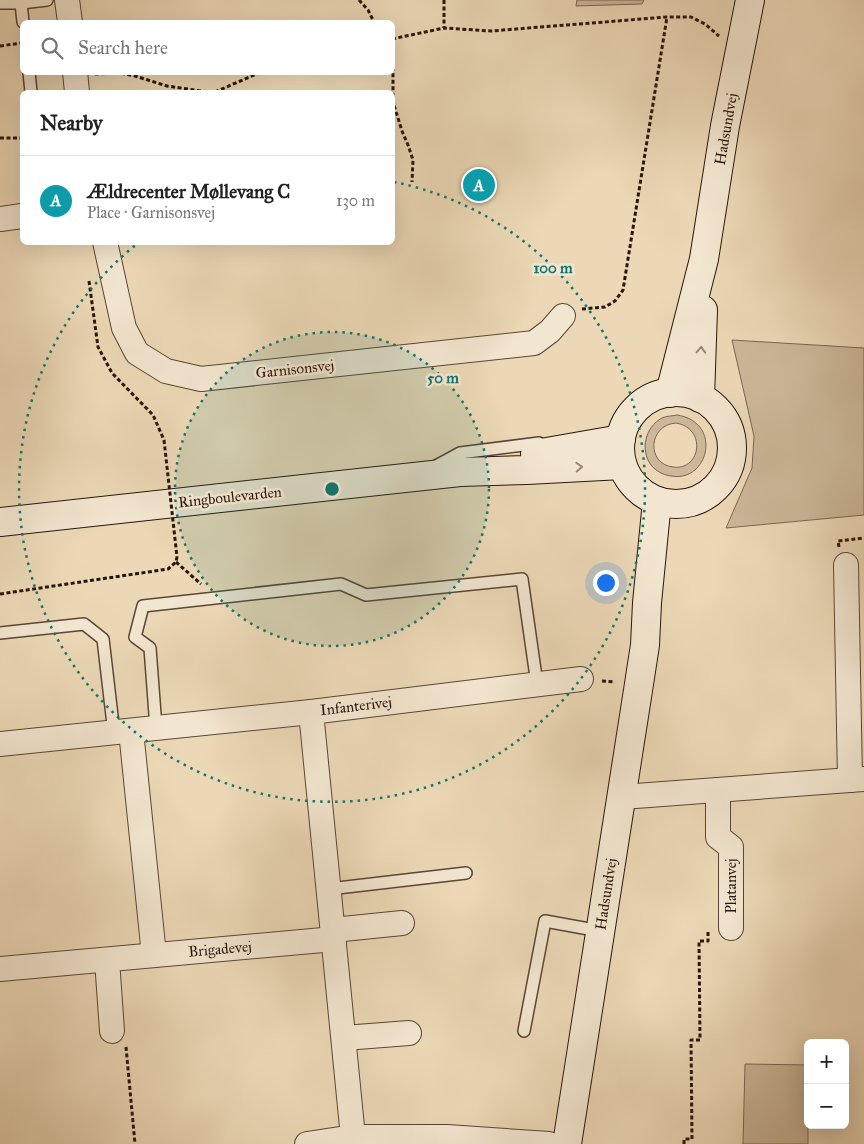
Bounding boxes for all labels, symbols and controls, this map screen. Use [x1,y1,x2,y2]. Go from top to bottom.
search box [20,20,395,75]
icon: search [38,34,66,62]
text: Search here [78,36,168,59]
street label: Hadsundvej [711,92,741,166]
text: Nearby [40,110,103,136]
pin: A [463,166,495,204]
text: Ældrecenter Møllevang C [87,180,290,203]
text: A [51,191,61,210]
text: 130 m [336,191,375,210]
text: Place · Garnisonsvej [87,203,215,222]
text: 100 m [533,259,573,277]
one-way arrow [696,345,707,353]
street label: Garnisonsvej [255,356,335,382]
text: 50 m [427,369,459,387]
one-way arrow [575,461,583,472]
centre of rings [323,480,341,498]
street label: Ringboulevarden [177,483,283,511]
your location [593,570,619,596]
street label: Infanterivej [319,693,393,719]
street label: Hadsundvej [591,857,621,931]
street label: Platanvej [722,858,740,914]
street label: Brigadevej [188,937,252,961]
map controls [804,1039,849,1129]
button: + [804,1039,849,1084]
button: − [804,1084,849,1129]

